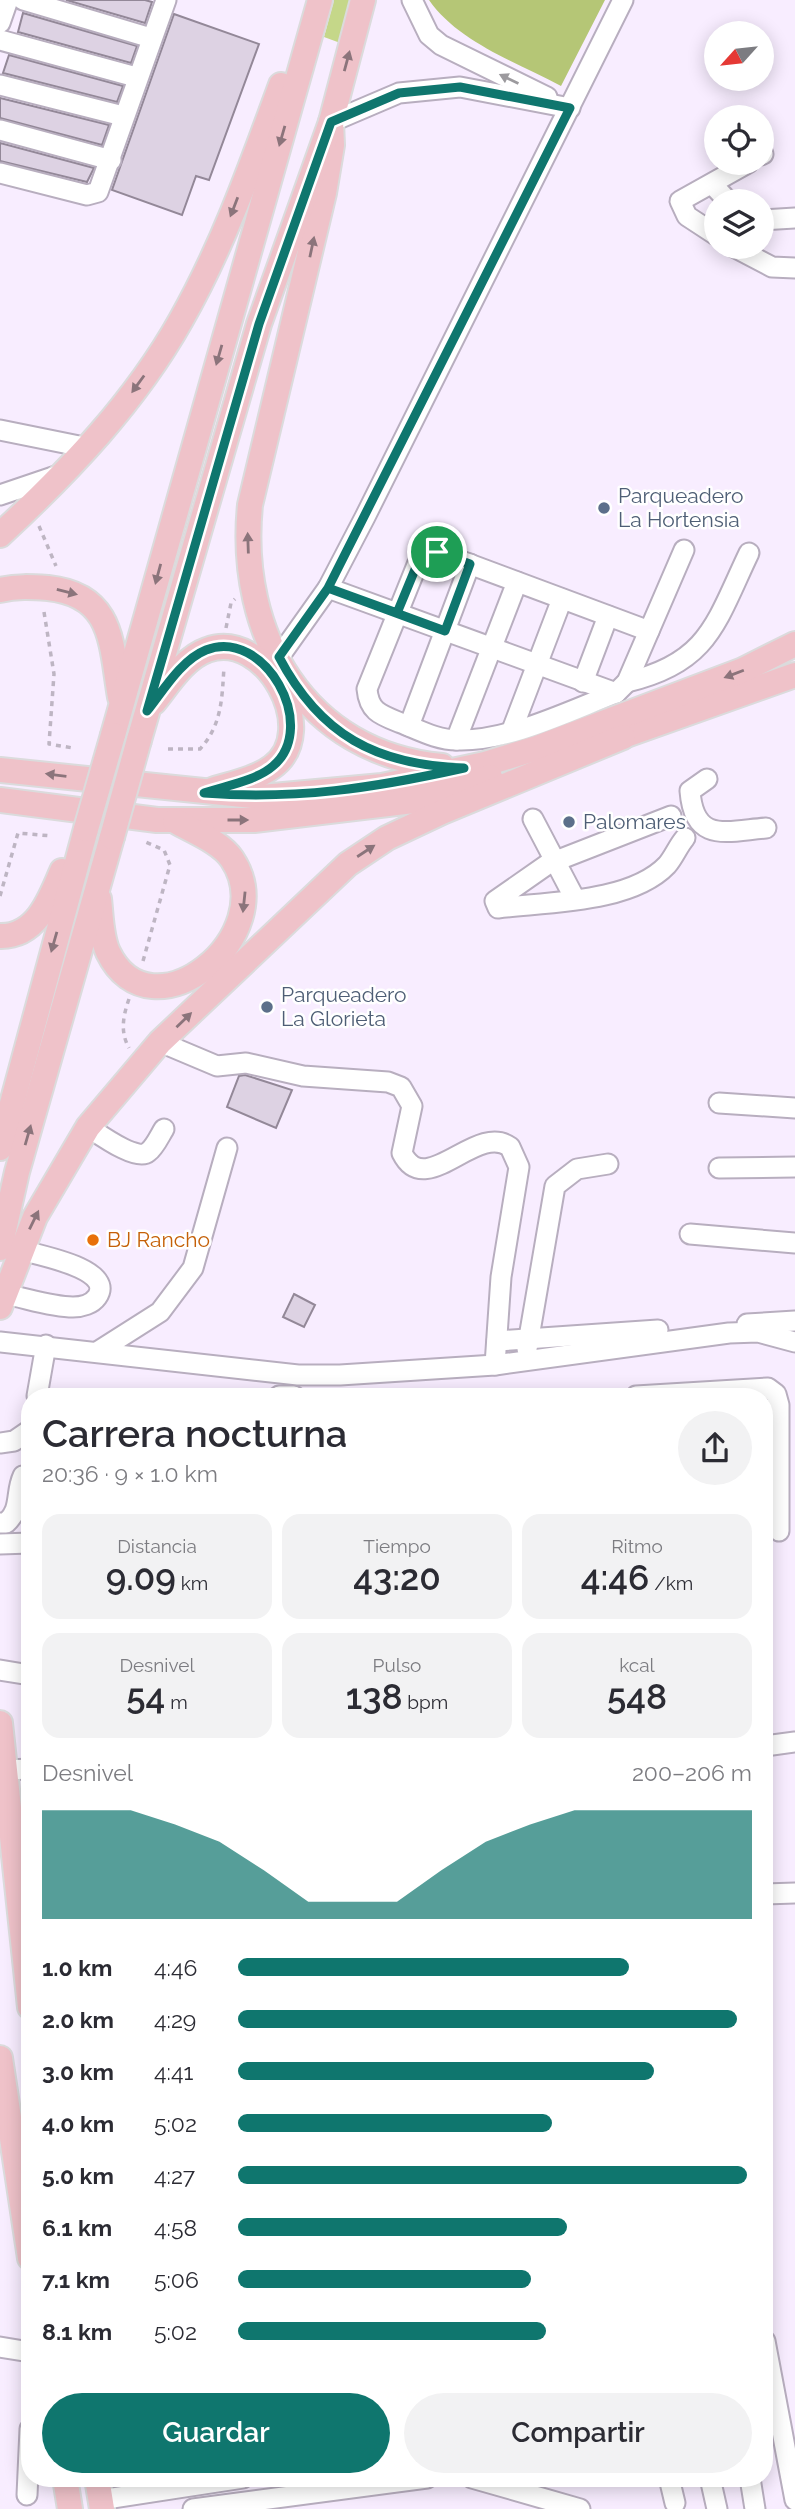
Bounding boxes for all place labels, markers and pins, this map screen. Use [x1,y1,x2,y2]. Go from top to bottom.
place label: Parqueadero La Hortensia [618,483,744,532]
marker: Parqueadero La Hortensia [596,500,612,516]
pin [407,522,467,582]
place label: Palomares [583,809,686,834]
marker: Palomares [561,814,577,830]
place label: Parqueadero La Glorieta [281,982,407,1031]
marker: Parqueadero La Glorieta [259,999,275,1015]
place label: BJ Rancho [107,1227,210,1252]
marker: BJ Rancho [85,1232,101,1248]

